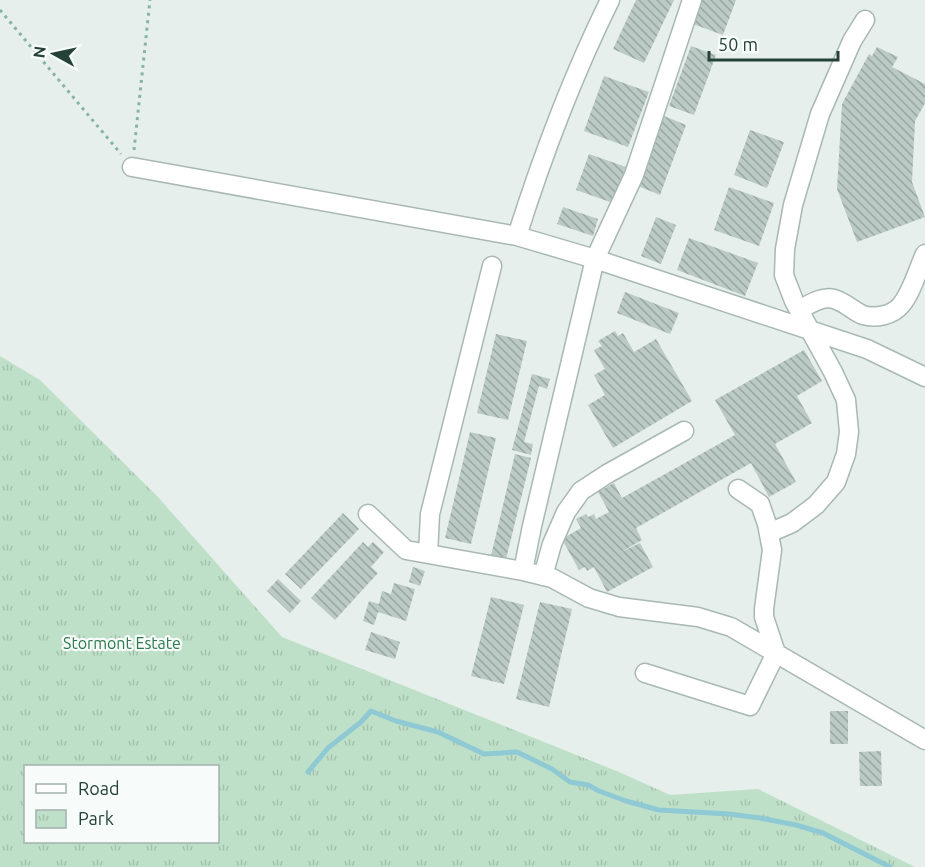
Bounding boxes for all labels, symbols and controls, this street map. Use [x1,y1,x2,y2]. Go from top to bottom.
north arrow [24,24,84,84]
scale bar [709,24,838,62]
text: 50 m [718,34,758,54]
text: N [29,45,49,59]
park label: Stormont Estate [63,634,181,652]
legend [24,765,219,843]
text: Road [78,778,120,798]
text: Park [78,808,114,828]

